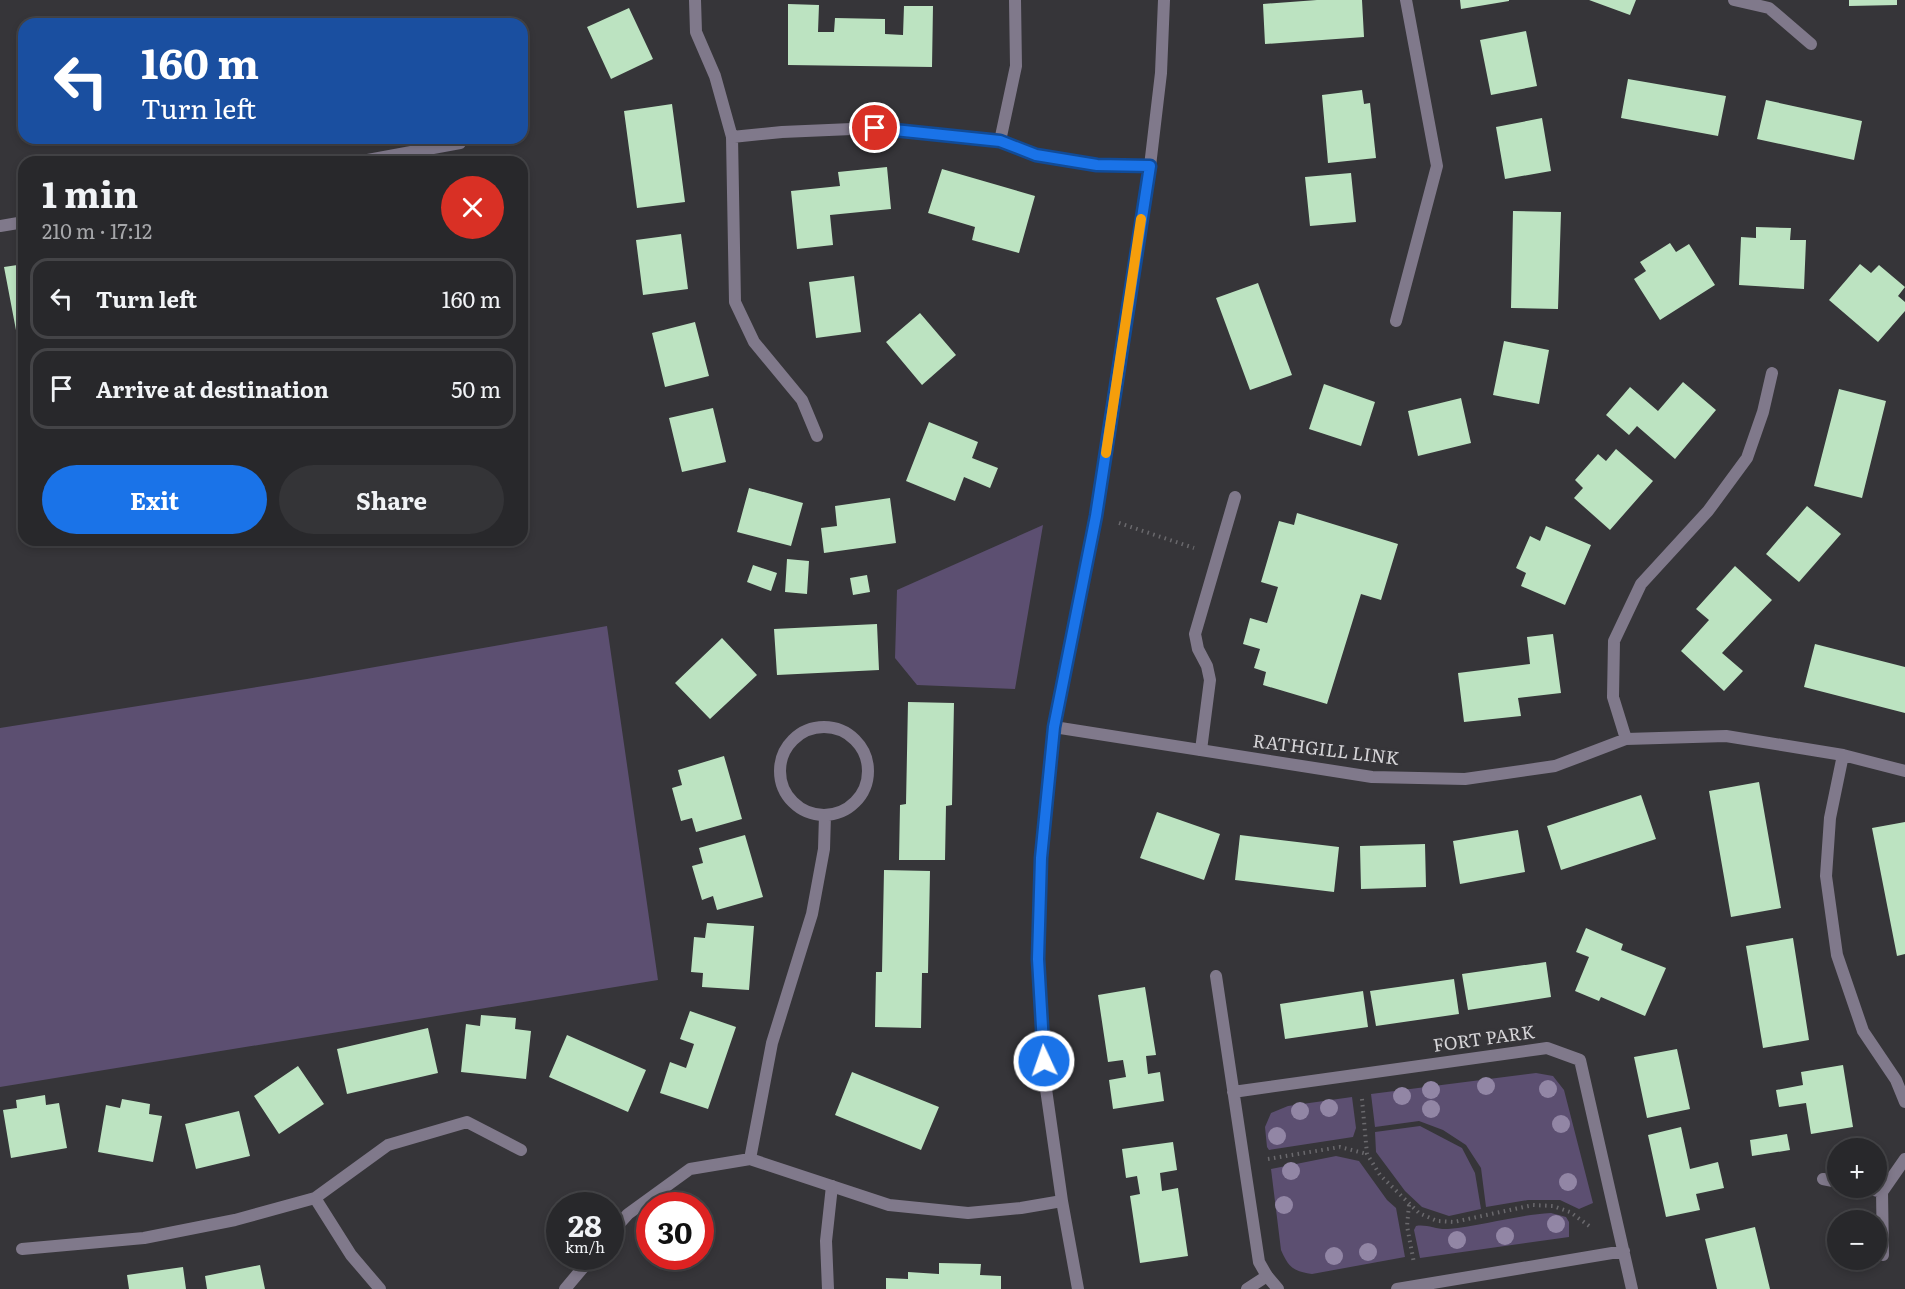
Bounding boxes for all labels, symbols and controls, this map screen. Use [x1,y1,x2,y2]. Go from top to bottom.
text: 160 m [141,30,259,92]
icon: left [42,42,120,120]
text: Turn left [141,87,256,127]
pin [849,102,900,153]
icon: arrive [858,111,891,144]
text: 1 min [42,166,138,219]
button: close [441,176,504,239]
text: 210 m · 17:12 [42,215,152,245]
icon: left [45,282,78,315]
text: Turn left [96,282,197,315]
text: 160 m [442,282,501,315]
icon: arrive [45,372,78,405]
text: Arrive at destination [96,372,329,405]
text: 50 m [451,372,501,405]
button: Exit [42,465,267,534]
button: Share [279,465,504,534]
street label: RATHGILL LINK [1251,726,1402,771]
street label: FORT PARK [1431,1017,1537,1058]
position arrow [1012,1029,1076,1093]
map controls [1827,1138,1887,1270]
button: + [1827,1138,1887,1198]
speed limit sign: 30 [636,1192,714,1270]
text: 28 [568,1202,602,1246]
button: − [1827,1210,1887,1270]
text: km/h [565,1235,605,1258]

